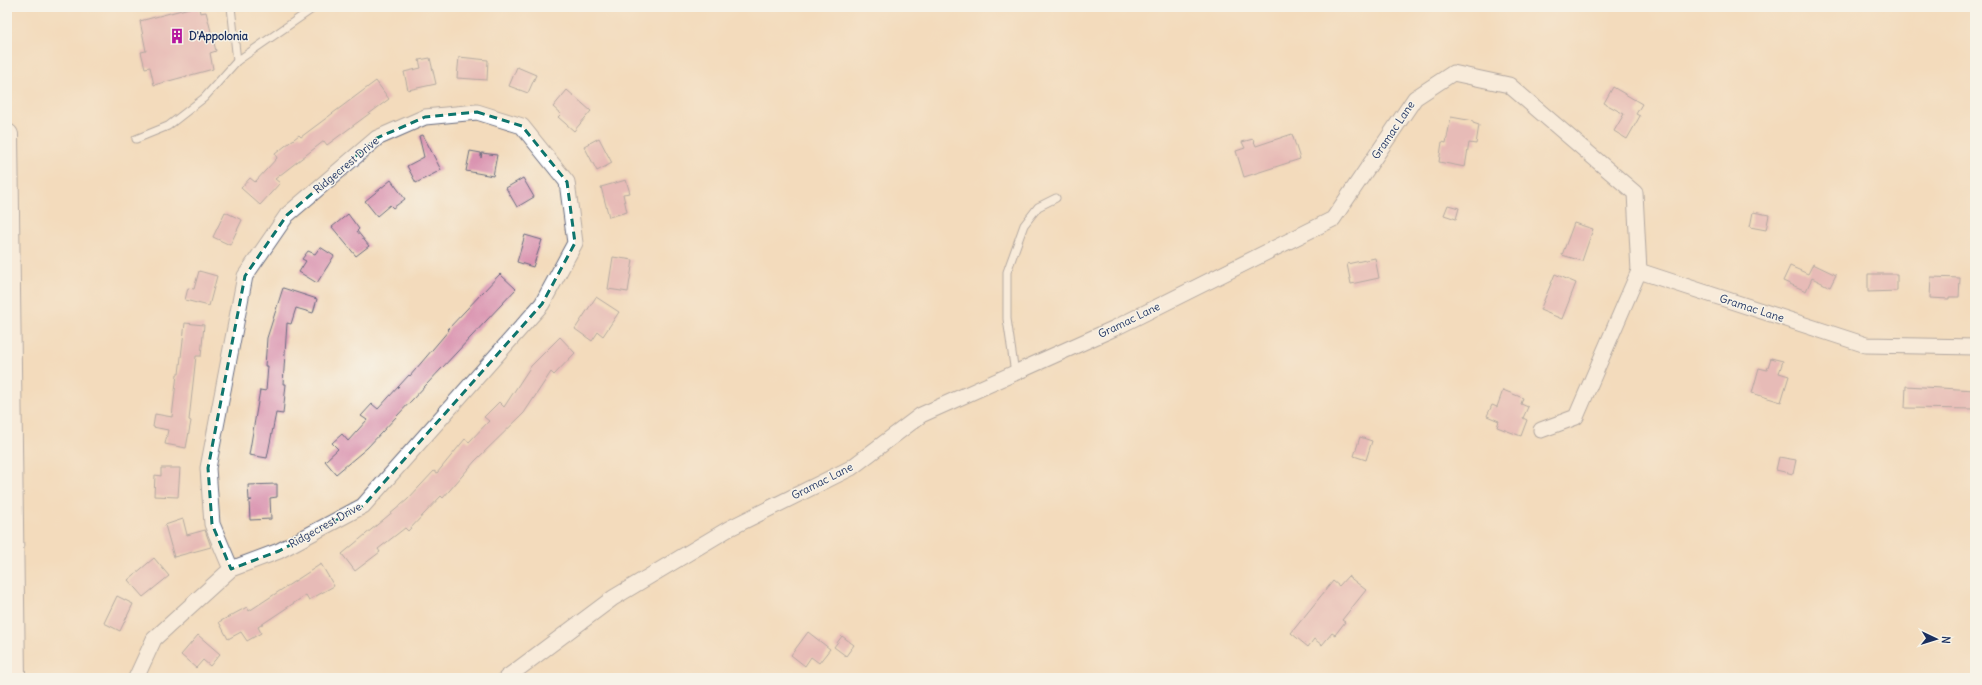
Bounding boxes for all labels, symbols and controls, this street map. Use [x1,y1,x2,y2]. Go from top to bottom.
building icon: D'Appolonia [168,27,186,45]
place label: D'Appolonia [189,29,249,44]
street label: Gramac Lane [1368,98,1418,162]
street label: Ridgecrest Drive [310,134,382,196]
street label: Gramac Lane [1718,291,1786,325]
street label: Gramac Lane [1096,299,1162,341]
street label: Gramac Lane [789,459,855,502]
street label: Ridgecrest Drive [286,499,364,551]
north arrow [1916,619,1956,659]
text: N [1939,635,1953,644]

